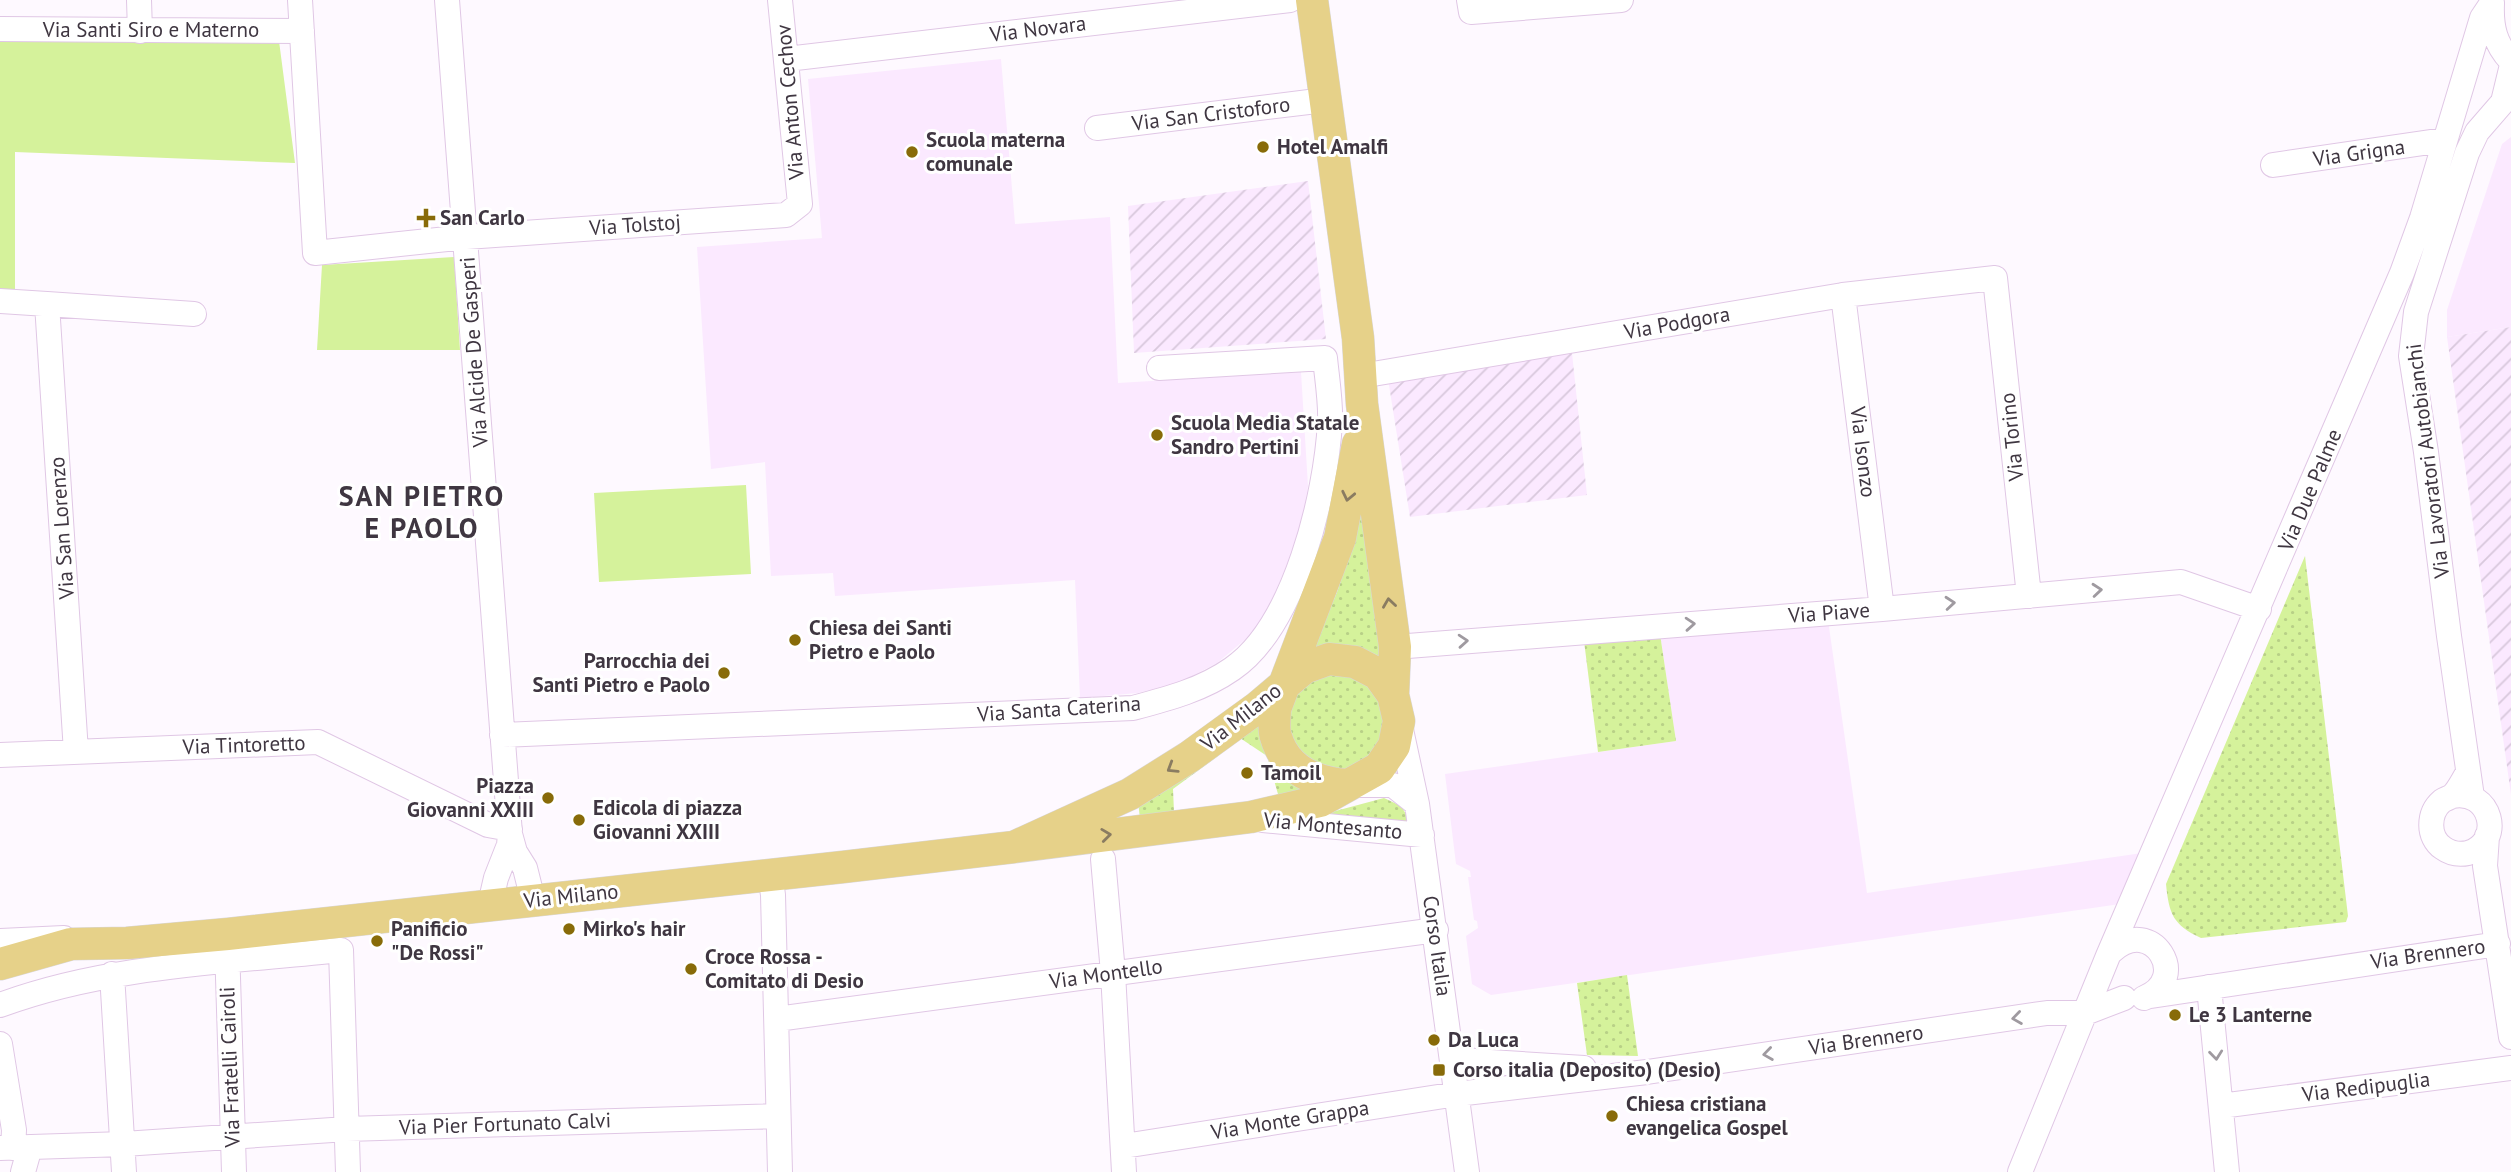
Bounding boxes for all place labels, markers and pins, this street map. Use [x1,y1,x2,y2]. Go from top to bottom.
place label: Scuola materna comunale [926,126,1065,177]
place label: Hotel Amalfi [1277,133,1388,160]
marker: Hotel Amalfi [1255,139,1271,155]
marker: Scuola materna comunale [904,144,920,160]
place label: San Carlo [440,204,525,231]
marker: San Carlo [418,210,434,226]
place label: Scuola Media Statale Sandro Pertini [1171,409,1359,460]
marker: Scuola Media Statale Sandro Pertini [1149,427,1165,443]
place label: Chiesa dei Santi Pietro e Paolo [809,614,952,665]
marker: Chiesa dei Santi Pietro e Paolo [787,632,803,648]
place label: Parrocchia dei Santi Pietro e Paolo [533,647,710,698]
marker: Parrocchia dei Santi Pietro e Paolo [716,665,732,681]
place label: Tamoil [1261,759,1322,786]
marker: Tamoil [1239,765,1255,781]
place label: Piazza Giovanni XXIII [407,772,534,823]
marker: Piazza Giovanni XXIII [540,790,556,806]
place label: Edicola di piazza Giovanni XXIII [593,794,742,845]
marker: Edicola di piazza Giovanni XXIII [571,812,587,828]
place label: Panificio "De Rossi" [391,915,484,966]
place label: Mirko's hair [583,915,686,942]
marker: Mirko's hair [561,921,577,937]
marker: Panificio "De Rossi" [369,933,385,949]
place label: Croce Rossa - Comitato di Desio [705,943,864,994]
marker: Croce Rossa - Comitato di Desio [683,961,699,977]
place label: Le 3 Lanterne [2189,1001,2312,1028]
marker: Le 3 Lanterne [2167,1007,2183,1023]
place label: Da Luca [1448,1026,1519,1053]
marker: Da Luca [1426,1032,1442,1048]
place label: Corso italia (Deposito) (Desio) [1453,1056,1721,1083]
marker: Corso italia (Deposito) (Desio) [1431,1062,1447,1078]
place label: Chiesa cristiana evangelica Gospel [1626,1090,1788,1141]
marker: Chiesa cristiana evangelica Gospel [1604,1108,1620,1124]

